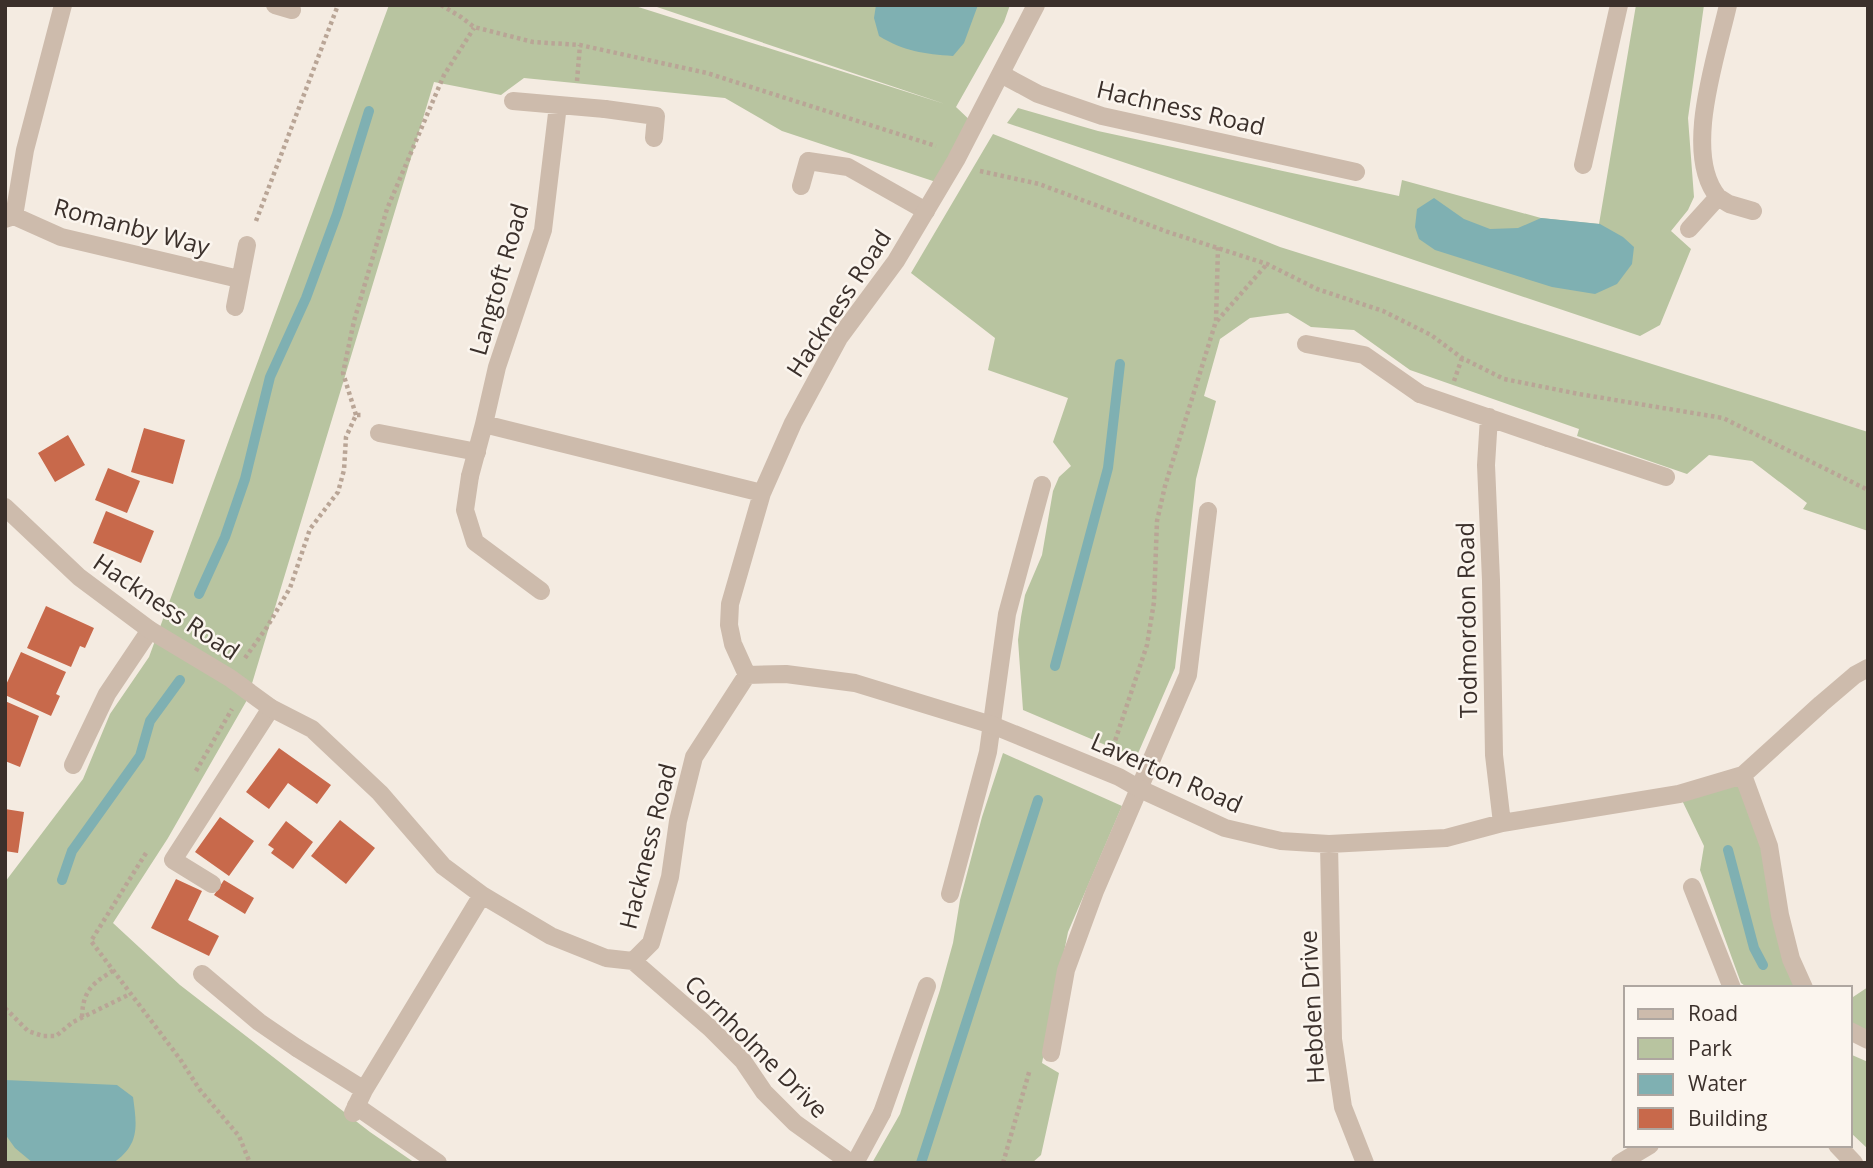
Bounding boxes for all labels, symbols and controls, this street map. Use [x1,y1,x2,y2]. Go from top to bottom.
street label: Hachness Road [1094,72,1268,142]
street label: Romanby Way [50,189,214,263]
street label: Langtoft Road [461,199,535,359]
street label: Hackness Road [778,223,898,383]
street label: Todmordon Road [1448,522,1484,718]
street label: Hackness Road [87,545,247,667]
street label: Laverton Road [1086,724,1248,820]
street label: Hackness Road [610,760,684,932]
street label: Hebden Drive [1291,929,1331,1085]
street label: Cornholme Drive [678,967,836,1125]
legend [1624,986,1852,1147]
text: Road [1688,999,1738,1027]
text: Park [1688,1034,1732,1062]
text: Water [1688,1069,1747,1097]
text: Building [1688,1104,1767,1132]

